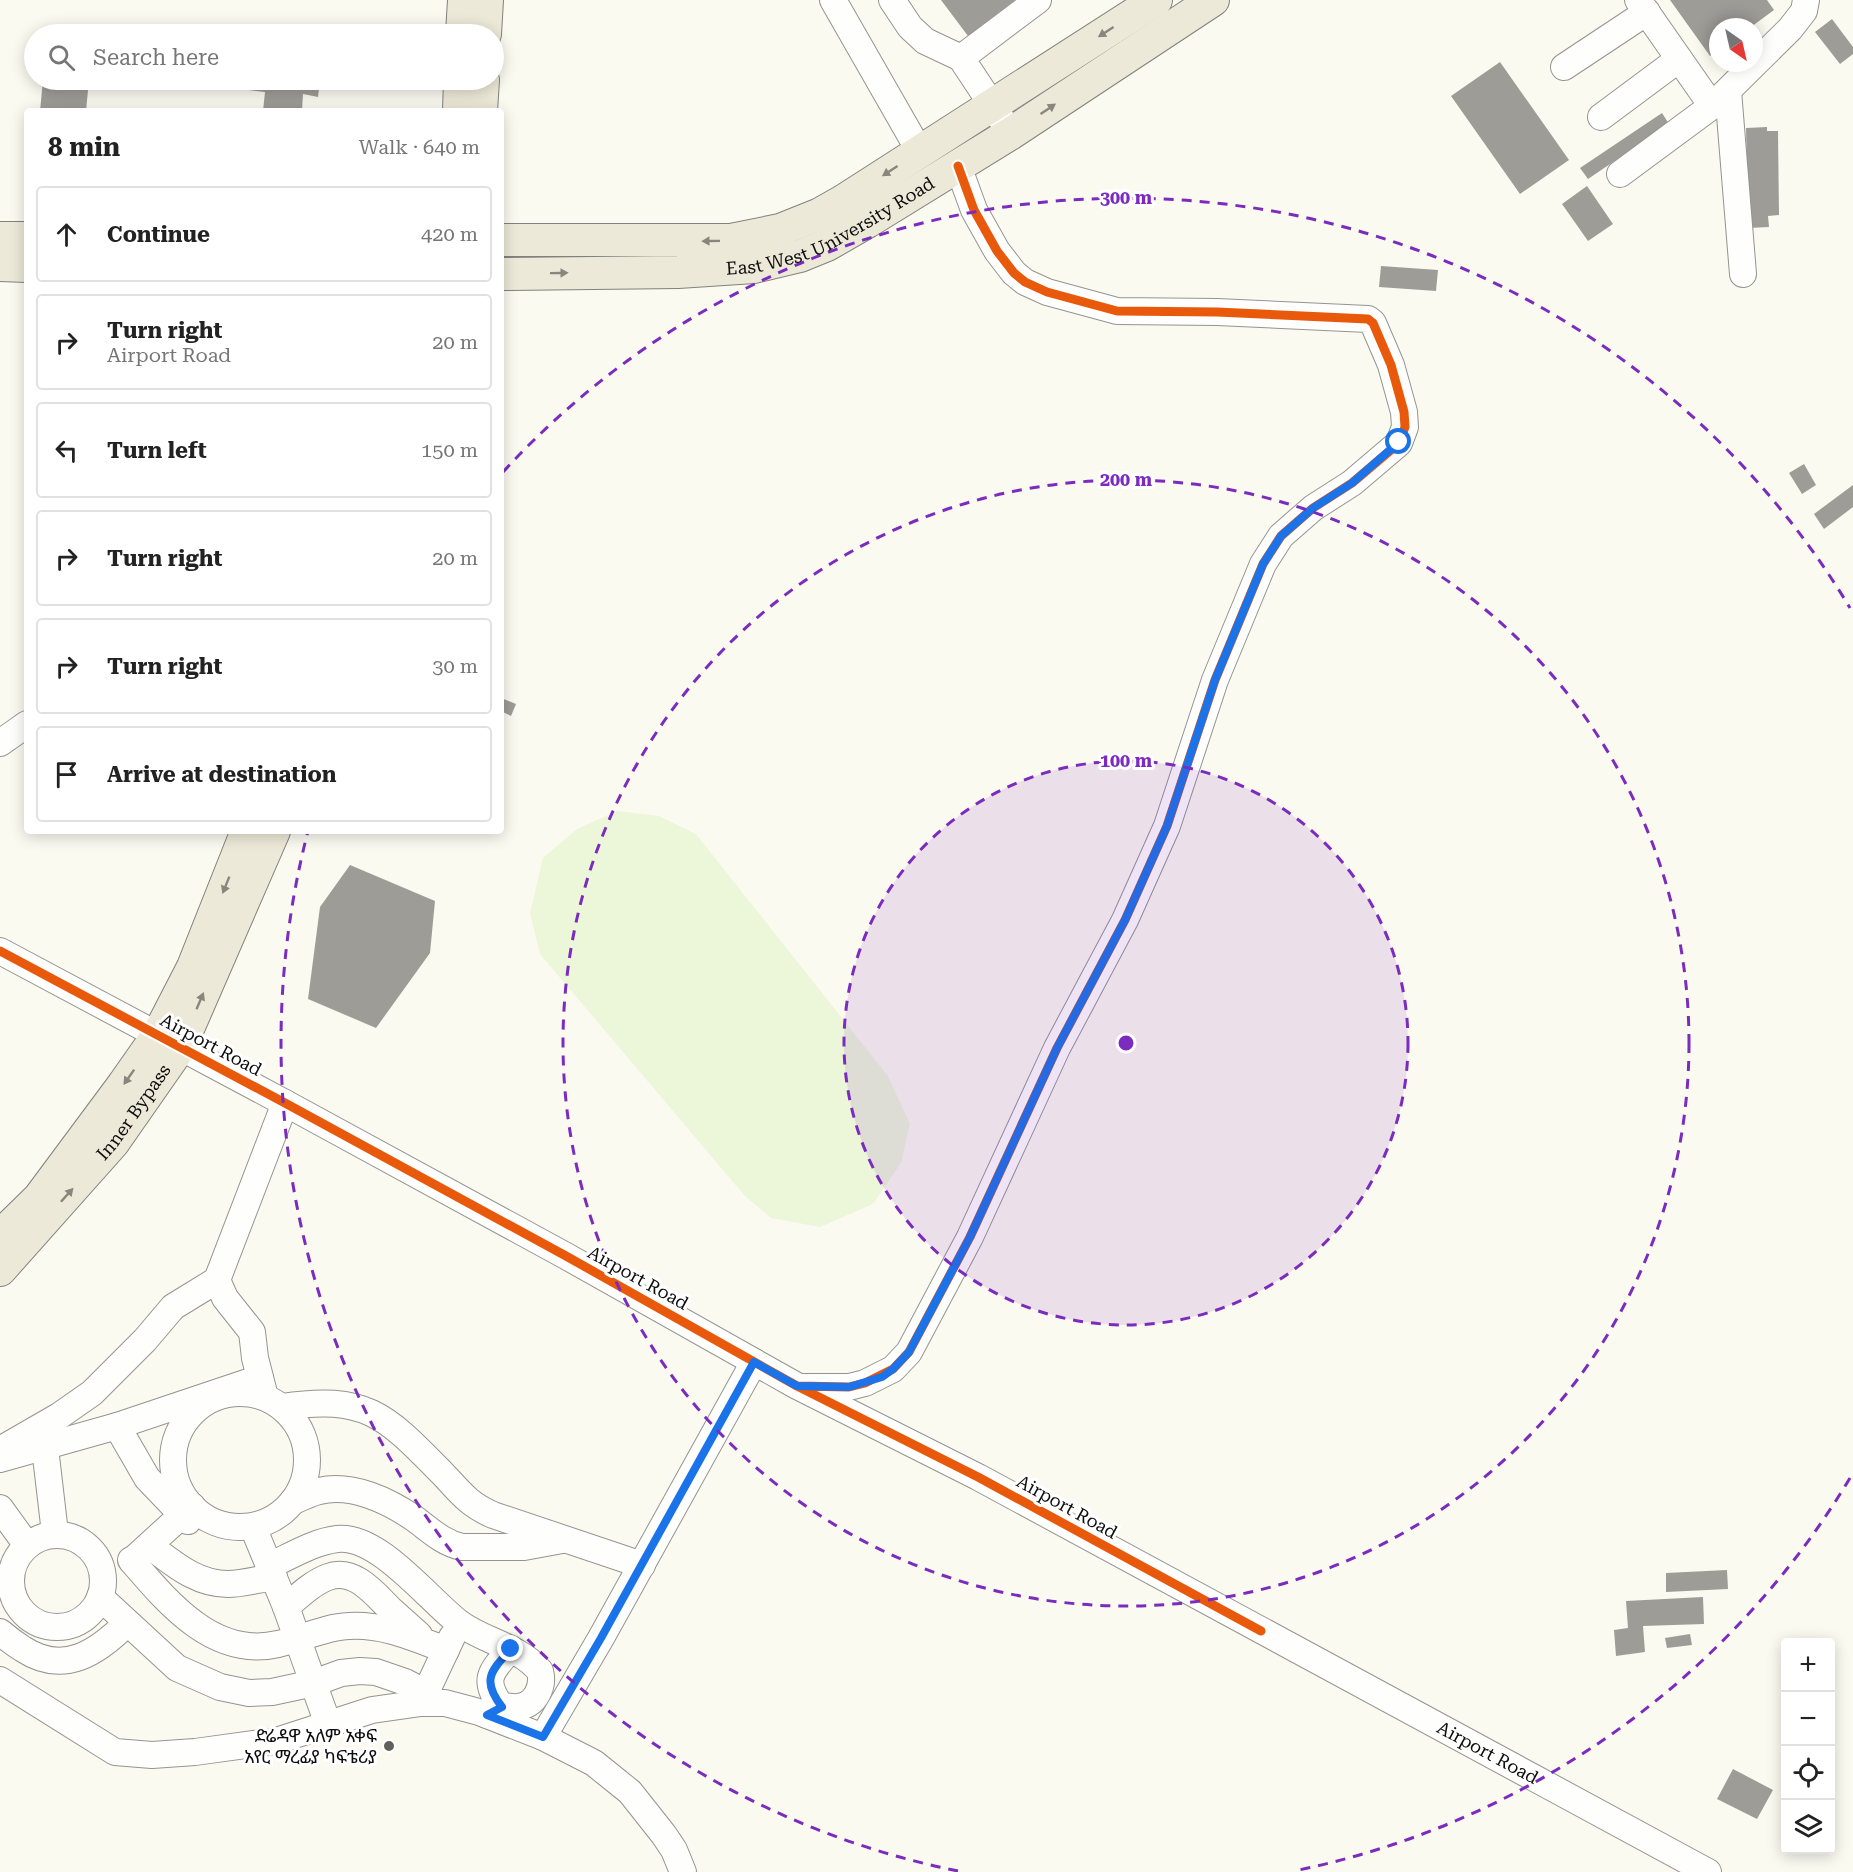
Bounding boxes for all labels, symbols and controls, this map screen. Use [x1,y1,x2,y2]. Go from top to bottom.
north arrow [1709,18,1763,72]
search box [24,24,504,90]
one-way arrow [1098,26,1115,37]
icon: search [45,41,78,74]
text: Search here [93,45,219,70]
one-way arrow [1040,103,1056,114]
text: 8 min [48,132,120,162]
text: Walk · 640 m [359,135,480,159]
one-way arrow [881,166,898,177]
street label: East West University Road [725,172,938,279]
text: 300 m [1100,187,1153,208]
icon: ahead [50,218,83,251]
text: Continue [107,222,210,247]
text: 420 m [421,222,478,246]
one-way arrow [701,236,720,246]
one-way arrow [550,269,569,278]
text: Turn right [107,318,222,343]
icon: right [50,326,83,359]
text: 20 m [432,330,478,354]
text: Airport Road [107,343,231,367]
route start [1385,428,1411,454]
icon: left [50,434,83,467]
text: Turn left [107,438,207,463]
text: 150 m [421,438,478,462]
text: 200 m [1100,469,1153,490]
icon: right [50,542,83,575]
text: Turn right [107,546,222,571]
text: 20 m [432,546,478,570]
icon: right [50,650,83,683]
text: Turn right [107,654,222,679]
text: 30 m [432,654,478,678]
text: 100 m [1100,750,1153,771]
icon: arrive [50,758,83,791]
text: Arrive at destination [107,762,336,787]
one-way arrow [221,877,231,895]
one-way arrow [196,992,205,1010]
street label: Airport Road [157,1009,266,1080]
centre of rings [1116,1033,1136,1053]
street label: Inner Bypass [92,1060,175,1164]
one-way arrow [123,1069,135,1085]
one-way arrow [60,1188,73,1203]
street label: Airport Road [584,1241,693,1314]
street label: Airport Road [1013,1470,1122,1543]
route end [497,1635,523,1661]
map controls [1781,1638,1835,1854]
button: + [1781,1638,1835,1692]
button: − [1781,1692,1835,1746]
street label: Airport Road [1434,1716,1542,1788]
place label: ድሬዳዋ አለም አቀፍ አየር ማረፊያ ካፍቴሪያ [244,1725,377,1767]
marker: ድሬዳዋ አለም አቀፍ አየር ማረፊያ ካፍቴሪያ [382,1739,396,1753]
button: locate [1781,1746,1835,1800]
button: layers [1781,1800,1835,1854]

